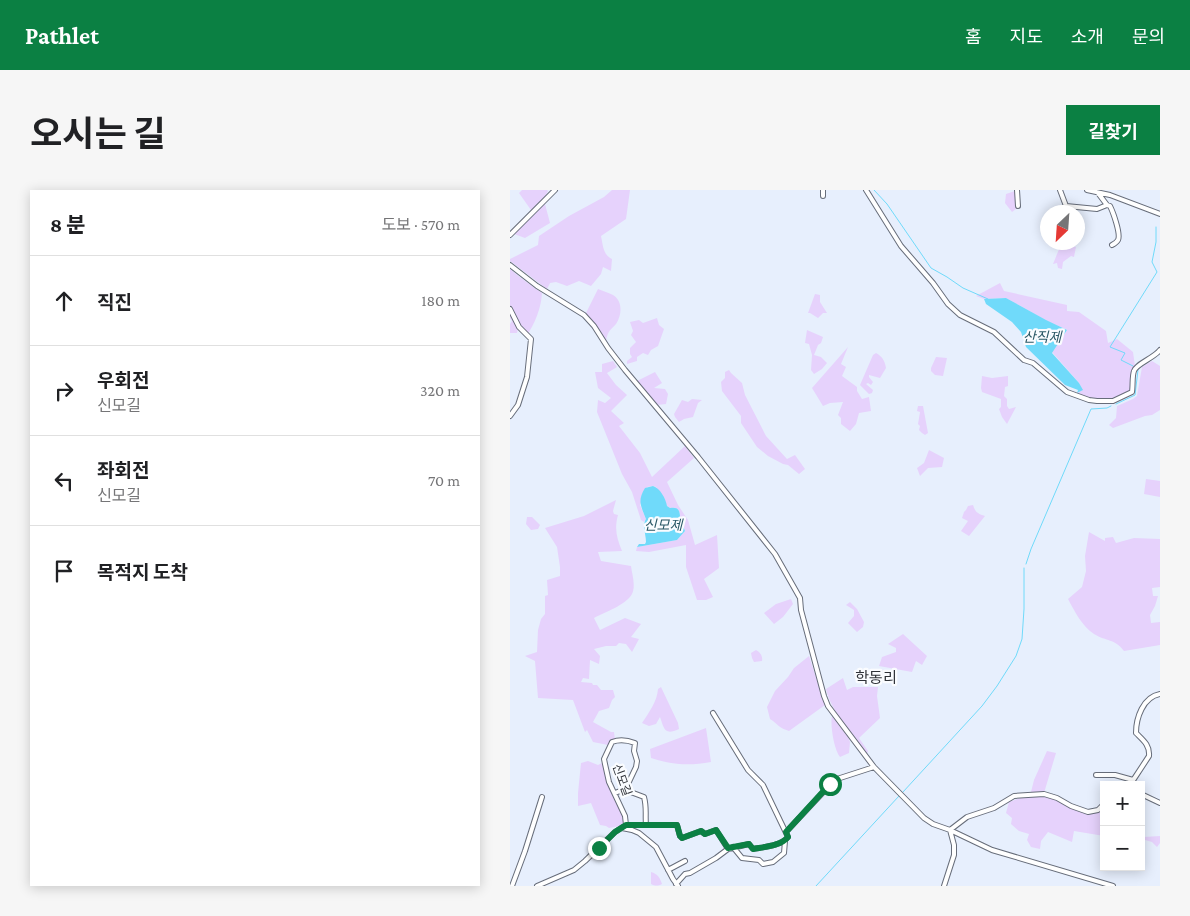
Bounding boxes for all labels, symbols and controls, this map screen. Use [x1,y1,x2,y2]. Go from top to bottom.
text: Pathlet [25,22,99,49]
text: 홈 [965,27,982,47]
text: 지도 [1010,27,1043,47]
text: 소개 [1071,27,1104,47]
text: 문의 [1132,27,1165,47]
button: 길찾기 [1066,105,1160,155]
text: 오시는 길 [30,115,166,154]
north arrow [1040,205,1085,250]
text: 8 분 [50,213,86,237]
text: 도보 · 570 m [382,216,460,233]
icon: ahead [50,287,78,315]
text: 직진 [97,292,132,313]
text: 180 m [421,292,460,309]
water label: 산직제 [1023,329,1063,345]
text: 우회전 [97,370,149,391]
icon: right [50,377,78,405]
text: 320 m [420,382,460,399]
text: 신모길 [97,397,141,414]
text: 좌회전 [97,460,149,481]
icon: left [50,467,78,495]
text: 70 m [428,472,460,489]
text: 신모길 [97,487,141,504]
water label: 신모제 [644,517,684,533]
icon: arrive [50,557,78,585]
text: 목적지 도착 [97,562,188,583]
district label: 학동리 [855,669,897,686]
street label: 신모길 [610,762,634,798]
route start [819,773,842,796]
map controls [1100,781,1145,871]
button: + [1100,781,1145,826]
button: − [1100,826,1145,871]
route end [588,837,611,860]

